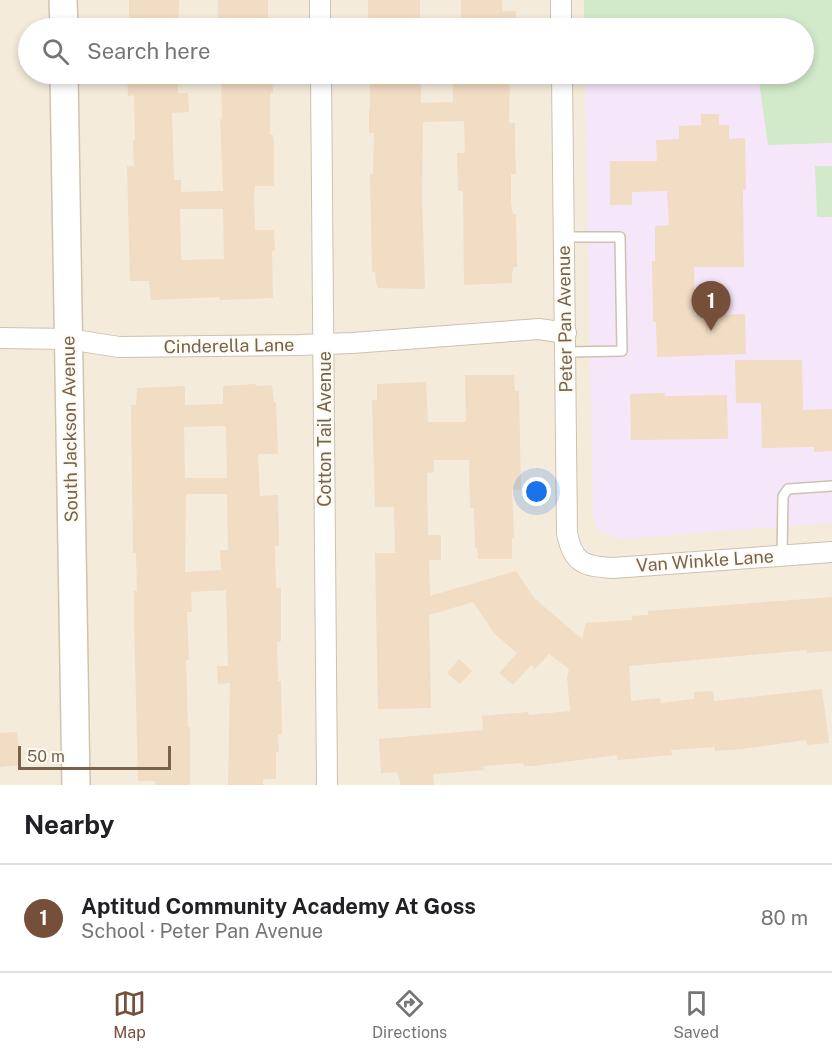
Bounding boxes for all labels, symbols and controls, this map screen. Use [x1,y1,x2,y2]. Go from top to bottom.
search box [18,18,814,84]
icon: search [39,35,72,68]
text: Search here [87,38,211,64]
street label: Peter Pan Avenue [553,245,576,393]
pin: 1 [692,282,730,331]
street label: Cinderella Lane [163,334,295,357]
street label: South Jackson Avenue [57,335,82,523]
street label: Cotton Tail Avenue [314,351,335,507]
your location [522,477,551,506]
street label: Van Winkle Lane [635,545,775,576]
scale bar [18,743,171,770]
text: 50 m [27,747,65,766]
text: Nearby [24,809,114,840]
text: Aptitud Community Academy At Goss [81,893,476,919]
text: 1 [39,906,48,930]
text: 80 m [761,906,808,930]
text: School · Peter Pan Avenue [81,919,323,943]
tab: Map [113,987,146,1042]
tab: Directions [372,987,447,1042]
tab: Saved [673,987,719,1042]

